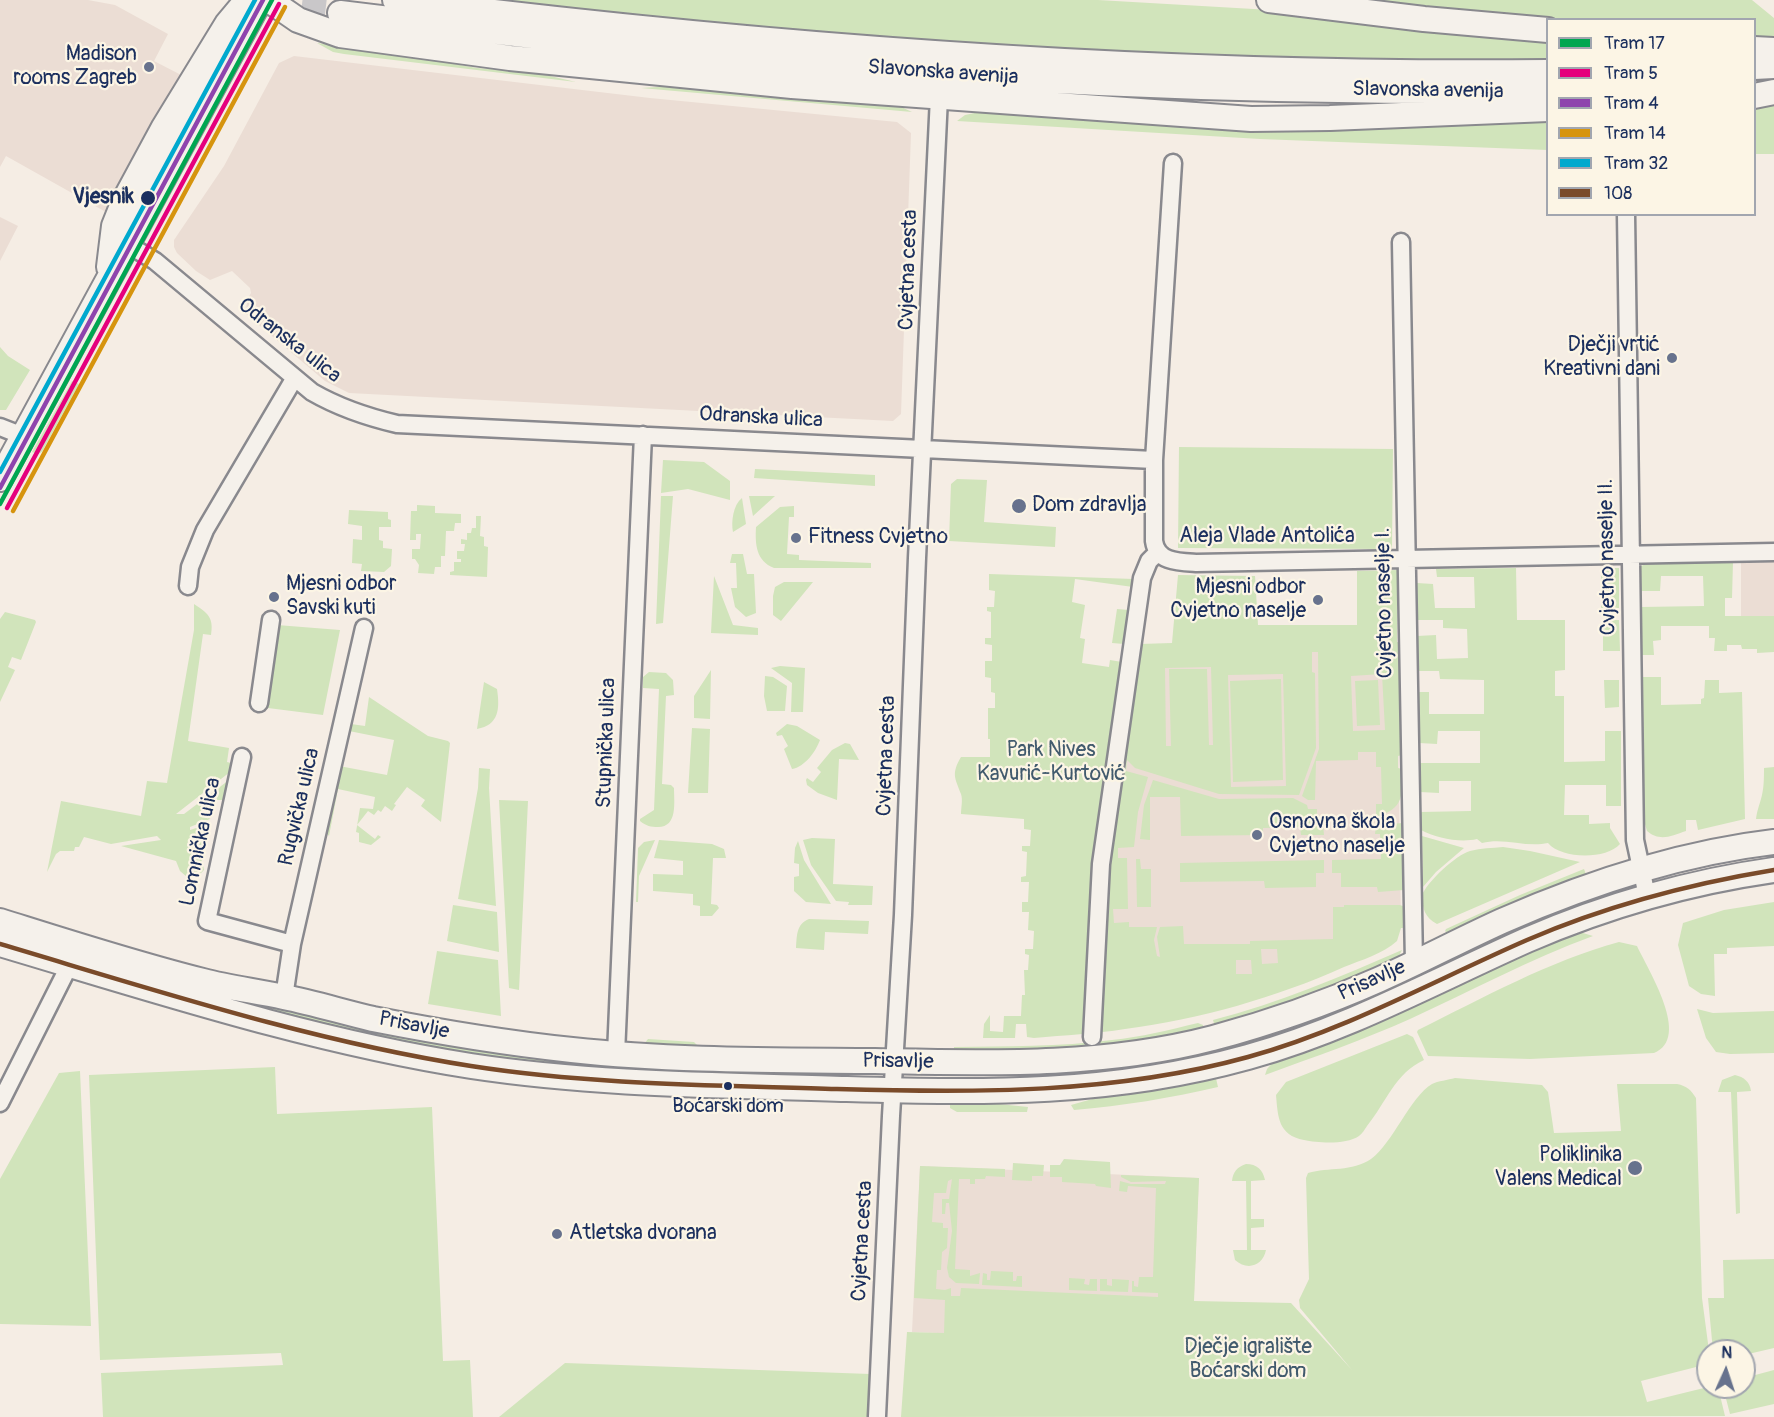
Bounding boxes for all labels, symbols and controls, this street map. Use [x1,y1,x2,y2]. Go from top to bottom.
legend [1546,18,1756,216]
text: Tram 17 [1604,32,1665,55]
place label: Madison rooms Zagreb [13,42,137,92]
street label: Slavonska avenija [867,55,1019,91]
marker: Madison rooms Zagreb [142,60,156,74]
text: Tram 5 [1604,62,1658,85]
street label: Slavonska avenija [1352,77,1504,105]
text: Tram 4 [1604,92,1659,115]
text: Tram 14 [1604,122,1666,145]
text: Tram 32 [1604,152,1668,175]
text: 108 [1604,182,1632,205]
place label: Vjesnik [72,185,134,211]
marker: Vjesnik [139,189,157,207]
street label: Cvjetna cesta [894,209,924,331]
street label: Odranska ulica [232,293,346,389]
place label: Dječji vrtić Kreativni dani [1543,333,1660,383]
marker: Dječji vrtić Kreativni dani [1665,351,1679,365]
street label: Odranska ulica [698,402,824,434]
street label: Cvjetno naselje II. [1594,478,1622,636]
place label: Dom zdravlja [1032,493,1147,519]
marker: Dom zdravlja [1010,497,1028,515]
street label: Aleja Vlade Antolića [1179,524,1355,550]
place label: Fitness Cvjetno [808,525,948,551]
street label: Cvjetno naselje I. [1371,527,1399,679]
marker: Fitness Cvjetno [789,531,803,545]
place label: Mjesni odbor Savski kuti [286,572,397,622]
place label: Mjesni odbor Cvjetno naselje [1170,575,1306,625]
marker: Mjesni odbor Savski kuti [267,590,281,604]
marker: Mjesni odbor Cvjetno naselje [1311,593,1325,607]
street label: Stupnička ulica [592,677,622,809]
street label: Cvjetna cesta [872,695,902,817]
park label: Park Nives Kavurić-Kurtović [977,738,1125,788]
street label: Rugvička ulica [274,746,326,868]
street label: Lomnička ulica [175,776,227,908]
place label: Osnovna škola Cvjetno naselje [1269,810,1405,860]
marker: Osnovna škola Cvjetno naselje [1250,828,1264,842]
street label: Prisavlje [1334,955,1410,1007]
street label: Prisavlje [377,1007,451,1045]
street label: Prisavlje [862,1049,934,1075]
marker: Boćarski dom [722,1080,734,1092]
place label: Boćarski dom [672,1095,784,1119]
place label: Poliklinika Valens Medical [1494,1143,1622,1193]
marker: Poliklinika Valens Medical [1626,1159,1644,1177]
street label: Cvjetna cesta [847,1180,879,1302]
place label: Atletska dvorana [569,1221,717,1247]
marker: Atletska dvorana [550,1227,564,1241]
park label: Dječje igralište Boćarski dom [1184,1335,1312,1385]
north arrow [1696,1339,1756,1399]
text: N [1721,1343,1733,1363]

